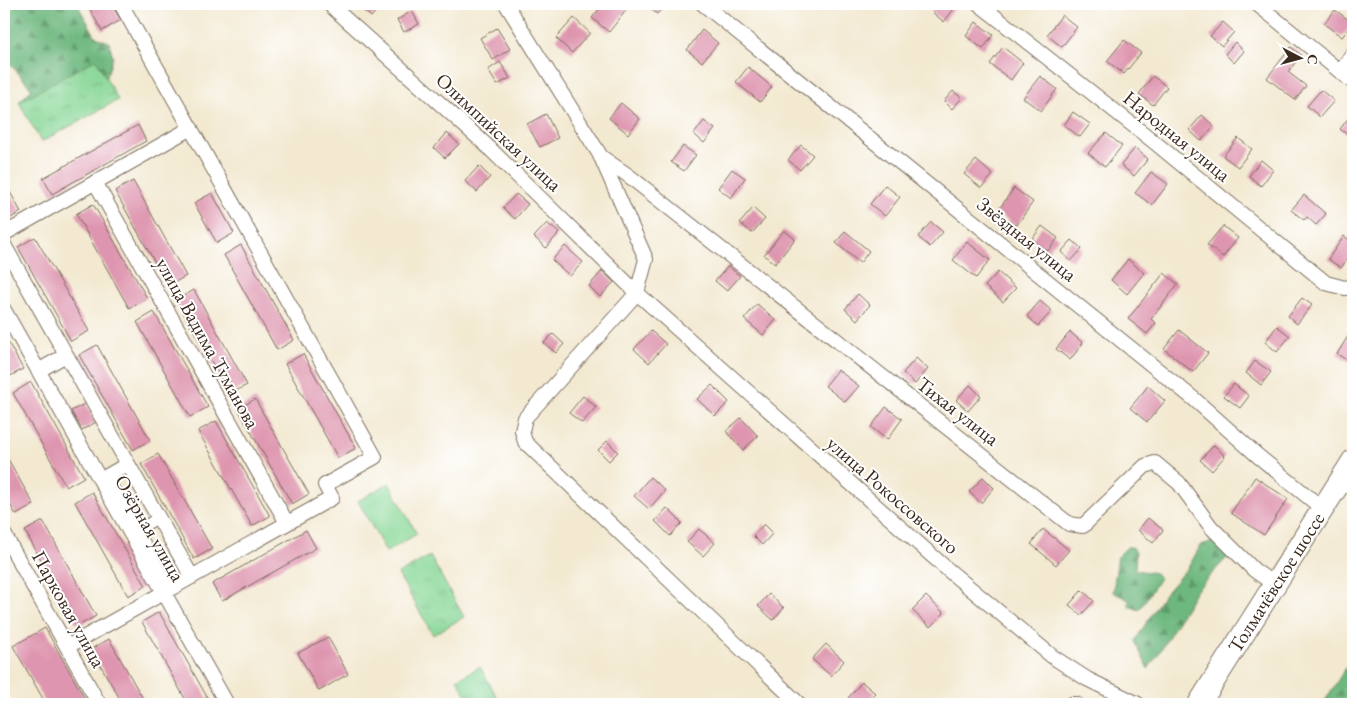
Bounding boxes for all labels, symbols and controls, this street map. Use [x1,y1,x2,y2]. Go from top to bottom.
north arrow [1274,32,1324,82]
text: С [1303,53,1322,65]
street label: Олимпийская улица [430,67,568,197]
street label: Народная улица [1118,85,1236,187]
street label: Звёздная улица [972,191,1082,287]
street label: улица Вадима Туманова [150,253,266,433]
street label: Тихая улица [911,371,1005,451]
street label: улица Рокоссовского [821,430,965,560]
street label: Озёрная улица [109,470,191,586]
street label: Толмачёвское шоссе [1222,507,1330,658]
street label: Парковая улица [26,546,112,672]

